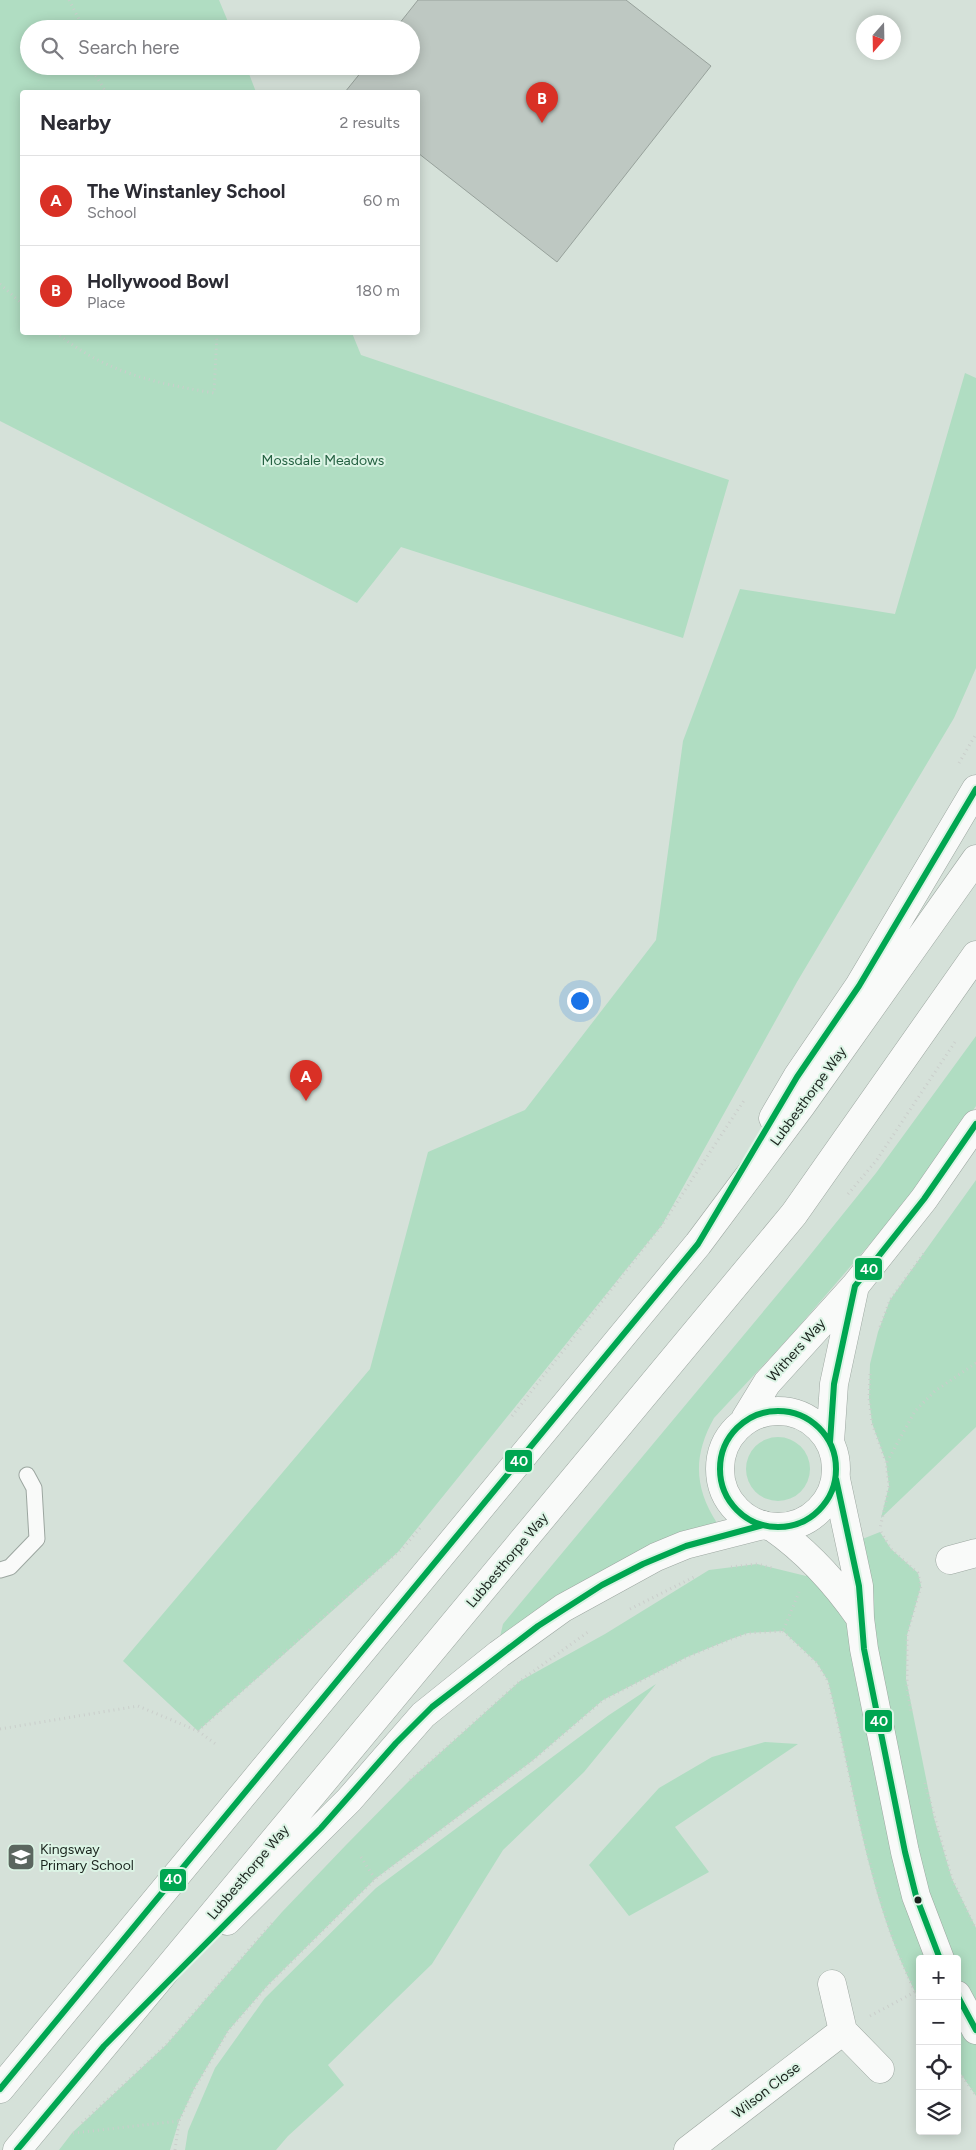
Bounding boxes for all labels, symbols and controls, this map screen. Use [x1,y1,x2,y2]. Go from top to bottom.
north arrow [856,15,901,60]
search box [20,20,420,75]
icon: search [38,34,66,62]
text: Search here [78,36,180,59]
pin: B [526,82,558,123]
text: Nearby [40,110,111,135]
text: 2 results [340,113,400,132]
text: The Winstanley School [87,180,285,203]
text: A [50,191,62,210]
text: 60 m [363,191,400,210]
text: School [87,203,137,222]
text: Hollywood Bowl [87,270,229,293]
text: B [51,281,61,300]
text: 180 m [356,281,400,300]
text: Place [87,293,125,312]
park label: Mossdale Meadows [262,452,384,469]
your location [567,988,593,1014]
street label: Lubbesthorpe Way [767,1043,850,1149]
pin: A [290,1060,322,1101]
line badge: 40 [854,1257,883,1281]
text: 40 [860,1261,878,1278]
street label: Withers Way [763,1315,830,1386]
line badge: 40 [504,1449,533,1473]
text: 40 [510,1453,528,1470]
street label: Lubbesthorpe Way [463,1509,552,1611]
line badge: 40 [864,1709,893,1733]
text: 40 [870,1713,888,1730]
street label: Lubbesthorpe Way [204,1821,293,1923]
place label: Kingsway Primary School [40,1841,134,1874]
school or university icon: Kingsway Primary School [6,1842,36,1872]
line badge: 40 [159,1868,187,1892]
text: 40 [164,1871,182,1888]
unlabelled marker [913,1895,923,1905]
map controls [916,1955,961,2135]
button: + [916,1955,961,2000]
button: − [916,2000,961,2045]
button: locate [916,2045,961,2090]
street label: Wilson Close [729,2059,804,2122]
button: layers [916,2090,961,2135]

